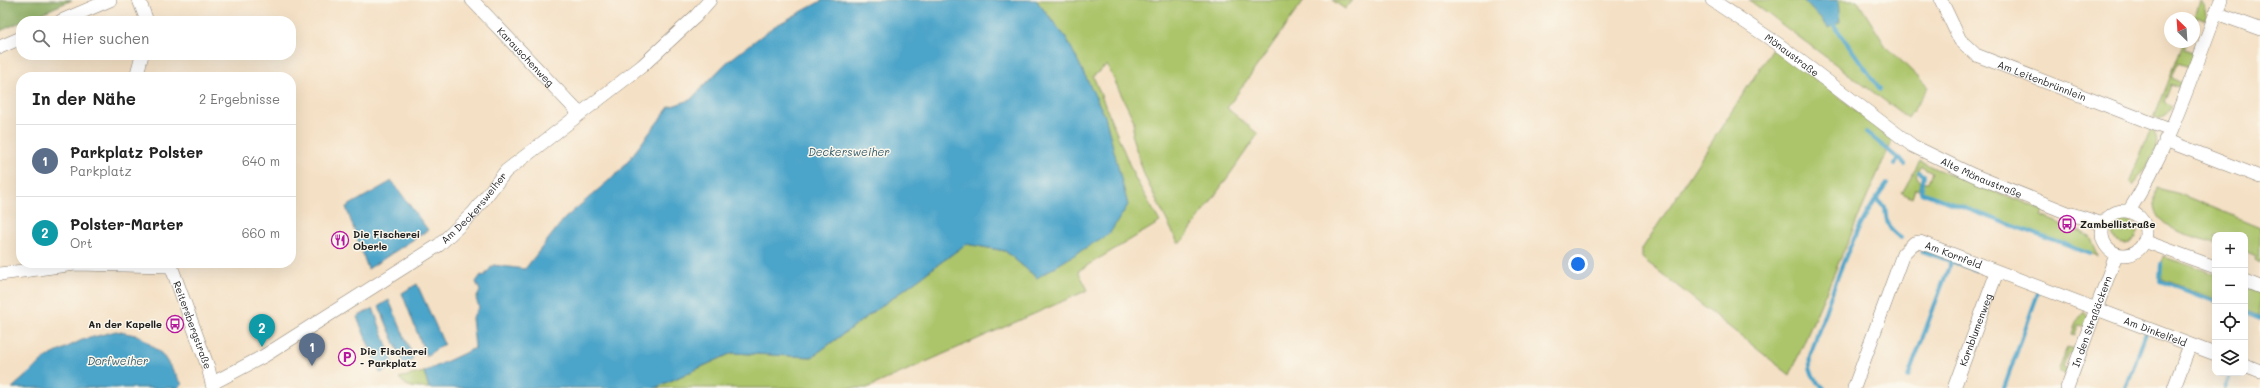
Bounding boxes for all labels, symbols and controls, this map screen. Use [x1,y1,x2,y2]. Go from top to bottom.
north arrow [2164,12,2200,48]
search box [16,16,296,60]
street label: Karauschenweg [494,24,557,90]
icon: search [30,27,52,49]
text: Hier suchen [62,28,149,48]
street label: Mönaustraße [1762,30,1822,80]
street label: Am Leitenbrünnlein [1996,57,2088,104]
text: In der Nähe [32,87,136,109]
text: 2 Ergebnisse [199,90,280,107]
text: Parkplatz Polster [70,142,203,162]
water label: Deckersweiher [808,144,890,159]
text: 1 [42,152,48,169]
text: 640 m [242,152,280,169]
street label: Alte Mönaustraße [1939,153,2024,201]
text: Parkplatz [70,162,132,179]
street label: Am Deckersweiher [438,169,510,247]
text: Polster-Marter [70,214,183,234]
bus stop icon: Zambellistraße [2057,214,2077,234]
place label: Zambellistraße [2080,217,2155,231]
text: 2 [41,224,49,241]
text: 660 m [242,224,280,241]
place label: Die Fischerei Oberle [353,227,420,253]
restaurant icon: Die Fischerei Oberle [330,230,350,250]
map controls [2212,232,2248,376]
button: + [2212,232,2248,268]
text: Ort [70,234,93,251]
street label: Am Kornfeld [1923,238,1984,272]
your location [1568,254,1588,274]
button: − [2212,268,2248,304]
street label: In den Straßäckern [2068,274,2115,369]
street label: Reitersbergstraße [170,279,215,371]
street label: Kornblumenweg [1956,291,1995,368]
button: locate [2212,304,2248,340]
street label: Am Dinkelfeld [2122,313,2189,350]
bus stop icon: An der Kapelle [165,314,185,334]
pin: 2 [249,314,275,347]
place label: An der Kapelle [88,317,162,331]
pin: 1 [299,333,325,366]
button: layers [2212,340,2248,376]
place label: Die Fischerei - Parkplatz [360,344,427,370]
parking icon: Die Fischerei - Parkplatz [337,347,357,367]
water label: Dorfweiher [87,353,149,368]

